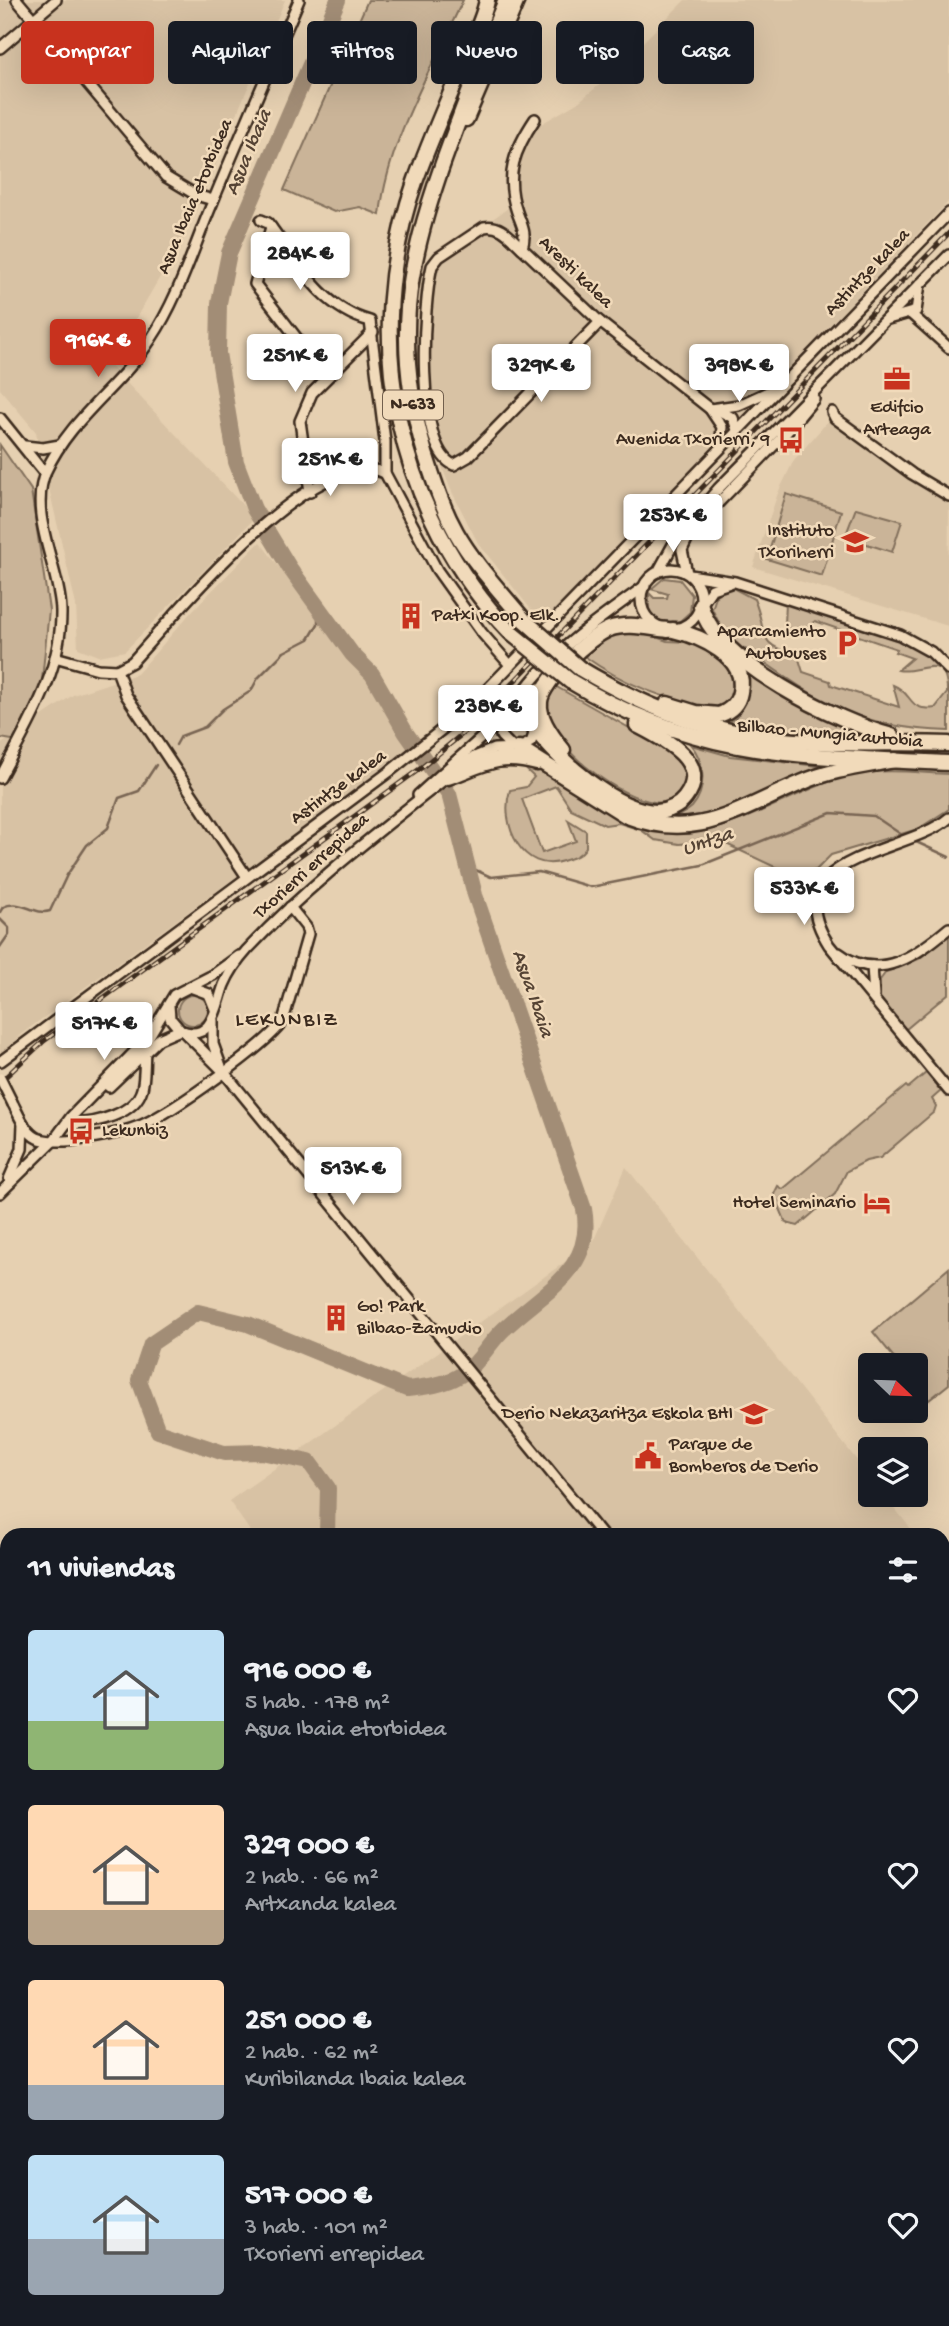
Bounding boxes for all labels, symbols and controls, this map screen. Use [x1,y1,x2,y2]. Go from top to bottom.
chip: Comprar [21,21,154,84]
chip: Alquilar [168,21,293,84]
chip: Filtros [307,21,417,84]
chip: Nuevo [431,21,542,84]
chip: Piso [556,21,644,84]
chip: Casa [658,21,754,84]
water label: Asua Ibaia [221,105,280,200]
street label: Asua Ibaia etorbidea [153,115,240,278]
street label: Astintze kalea [820,223,917,322]
pin: 284K € [243,232,357,292]
street label: Aresti kalea [533,232,618,315]
text: 284K € [267,241,333,268]
pin: 916K € [41,320,155,379]
text: 916K € [66,328,130,355]
pin: 251K € [238,334,352,394]
text: 251K € [263,343,327,370]
pin: 329K € [484,344,598,404]
pin: 398K € [682,344,796,404]
text: 329K € [508,353,574,380]
text: 398K € [705,353,773,380]
office icon: Edifcio Arteaga [882,364,912,394]
road number: N-633 [383,390,443,419]
place label: Edifcio Arteaga [863,397,932,442]
bus stop icon: Avenida Txorierri, 9 [776,425,806,455]
place label: Avenida Txorierri, 9 [616,429,770,452]
pin: 251K € [273,438,387,498]
text: 251K € [298,447,362,474]
pin: 253K € [616,494,730,554]
text: 253K € [639,503,707,530]
place label: Instituto Txoriherri [757,520,834,565]
school or university icon: Instituto Txoriherri [840,527,870,557]
building icon: Patxi Koop. Elk. [396,601,426,631]
place label: Patxi Koop. Elk. [431,605,560,628]
place label: Aparcamiento Autobuses [717,621,827,666]
parking icon: Aparcamiento Autobuses [832,628,862,658]
pin: 238K € [431,686,545,745]
text: 238K € [454,694,522,721]
street label: Bilbao - Mungia autobia [735,715,925,755]
street label: Astintze kalea [286,745,393,831]
street label: Txorierri errepidea [249,808,376,926]
water label: Untza [680,822,738,863]
pin: 533K € [747,867,861,927]
text: 533K € [770,876,838,903]
water label: Asua Ibaia [504,947,558,1042]
pin: 517K € [47,1002,161,1062]
district label: LEKUNBIZ [235,1009,339,1034]
text: 517K € [71,1011,137,1038]
bus stop icon: Lekunbiz [66,1116,96,1146]
place label: Lekunbiz [102,1120,168,1143]
pin: 513K € [296,1148,410,1207]
text: 513K € [320,1156,386,1183]
hotel icon: Hotel Seminario [862,1188,892,1218]
place label: Hotel Seminario [733,1192,856,1215]
place label: Go! Park Bilbao-Zamudio [356,1296,482,1341]
building icon: Go! Park Bilbao-Zamudio [321,1303,351,1333]
north arrow [858,1353,928,1423]
map controls [858,1353,928,1507]
school or university icon: Derio Nekazaritza Eskola BHI [739,1399,769,1429]
place label: Derio Nekazaritza Eskola BHI [500,1403,733,1426]
place label: Parque de Bomberos de Derio [668,1434,818,1479]
button: layers [858,1437,928,1507]
public building icon: Parque de Bomberos de Derio [633,1441,663,1471]
icon: filters [884,1551,922,1589]
text: 11 viviendas [28,1553,174,1588]
text: 916 000 € [245,1655,371,1690]
icon: home [84,1658,168,1742]
icon: heart [884,1681,922,1719]
text: 5 hab. · 178 m² [245,1690,390,1717]
text: Asua Ibaia etorbidea [245,1717,446,1744]
text: 329 000 € [245,1830,373,1865]
icon: home [84,1833,168,1917]
icon: heart [884,1856,922,1894]
text: 2 hab. · 66 m² [245,1865,379,1892]
text: Artxanda kalea [245,1892,396,1919]
text: 251 000 € [245,2005,371,2040]
icon: home [84,2008,168,2092]
icon: heart [884,2031,922,2069]
text: 2 hab. · 62 m² [245,2040,378,2067]
text: Kuribilanda Ibaia kalea [245,2067,466,2094]
text: 517 000 € [245,2180,372,2215]
icon: home [84,2183,168,2267]
icon: heart [884,2206,922,2244]
text: 3 hab. · 101 m² [245,2215,388,2242]
text: Txorierri errepidea [245,2242,424,2269]

